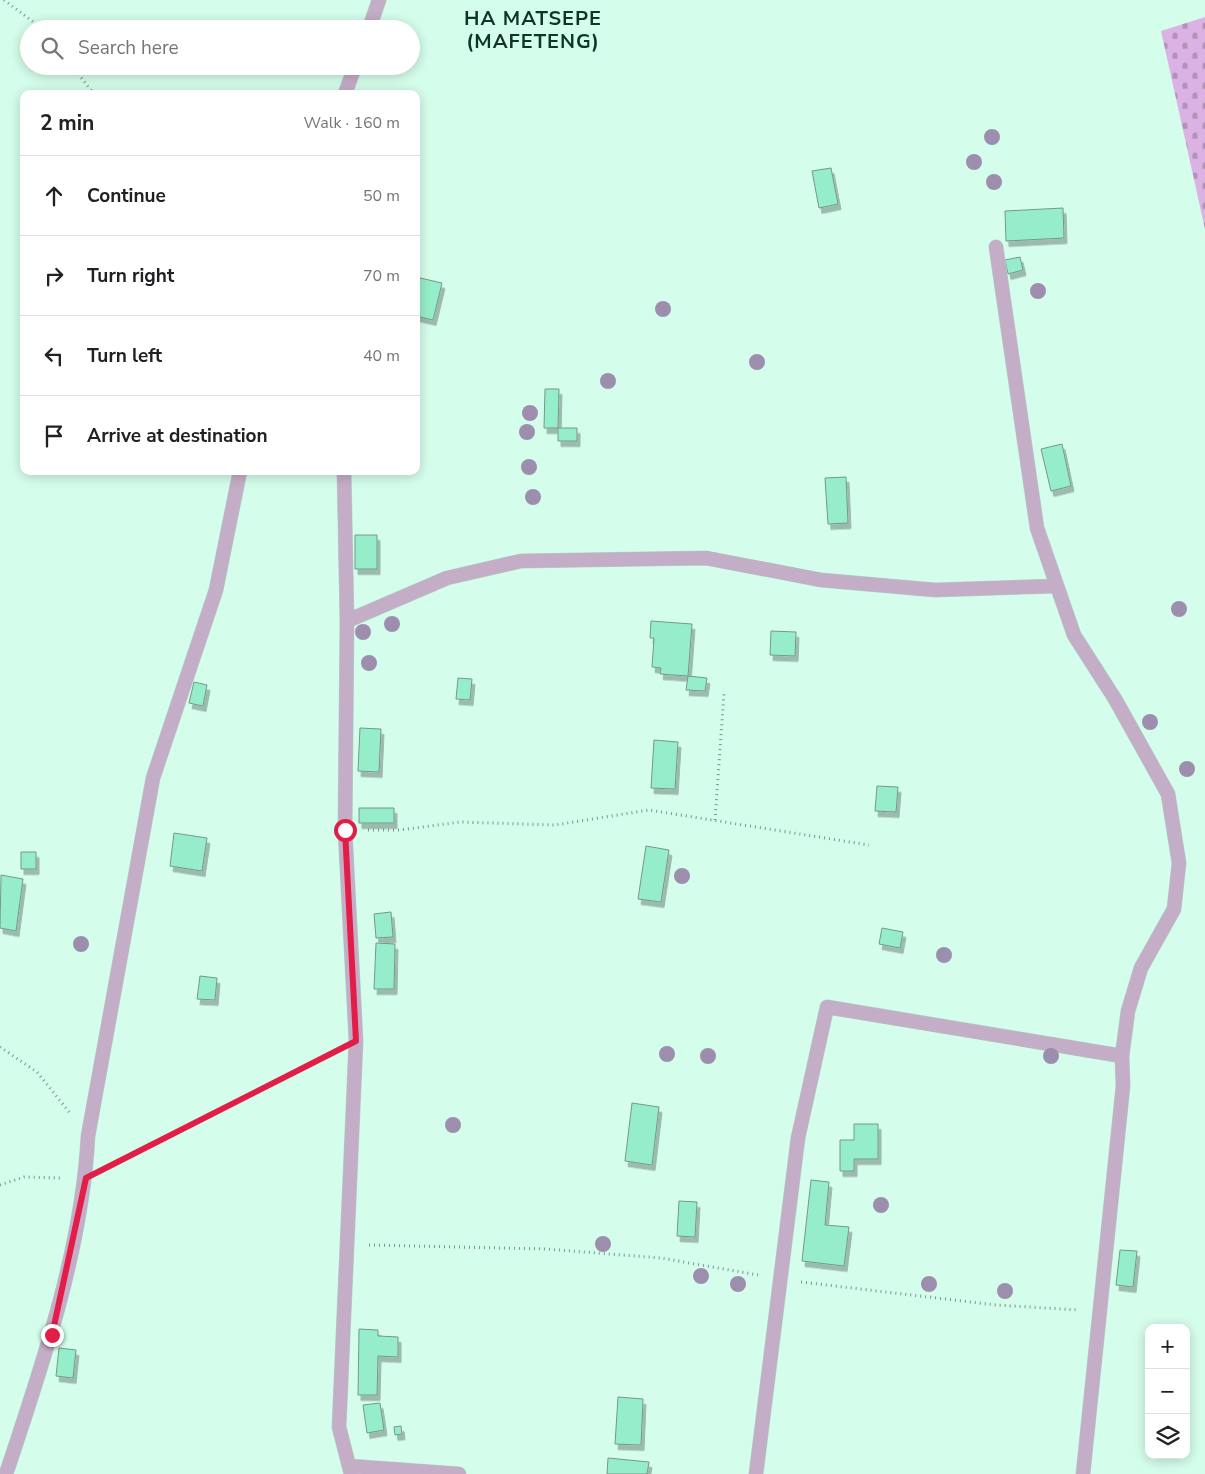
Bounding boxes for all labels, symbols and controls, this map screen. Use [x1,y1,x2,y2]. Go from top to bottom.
district label: HA MATSEPE (MAFETENG) [464,5,602,55]
search box [20,20,420,75]
icon: search [38,34,66,62]
text: Search here [78,35,179,61]
text: 2 min [40,109,94,137]
text: Walk · 160 m [304,112,400,134]
icon: ahead [40,182,68,210]
text: Continue [87,183,166,209]
text: 50 m [363,185,400,207]
icon: right [40,262,68,290]
text: Turn right [87,263,174,289]
text: 70 m [363,265,400,287]
icon: left [40,342,68,370]
text: Turn left [87,343,162,369]
text: 40 m [363,345,400,367]
icon: arrive [40,422,68,450]
text: Arrive at destination [87,423,268,449]
route start [334,819,357,842]
route end [41,1324,64,1347]
map controls [1145,1324,1190,1459]
button: + [1145,1324,1190,1369]
button: − [1145,1369,1190,1414]
button: layers [1145,1414,1190,1459]

